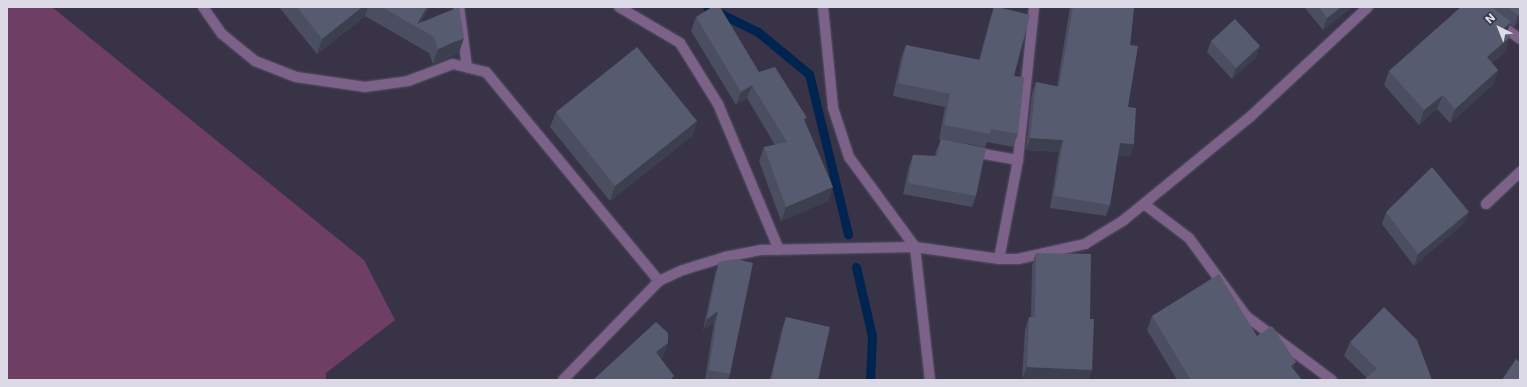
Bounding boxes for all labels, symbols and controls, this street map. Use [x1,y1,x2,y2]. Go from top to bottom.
north arrow [1479,8,1519,48]
text: N [1483,11,1498,27]

